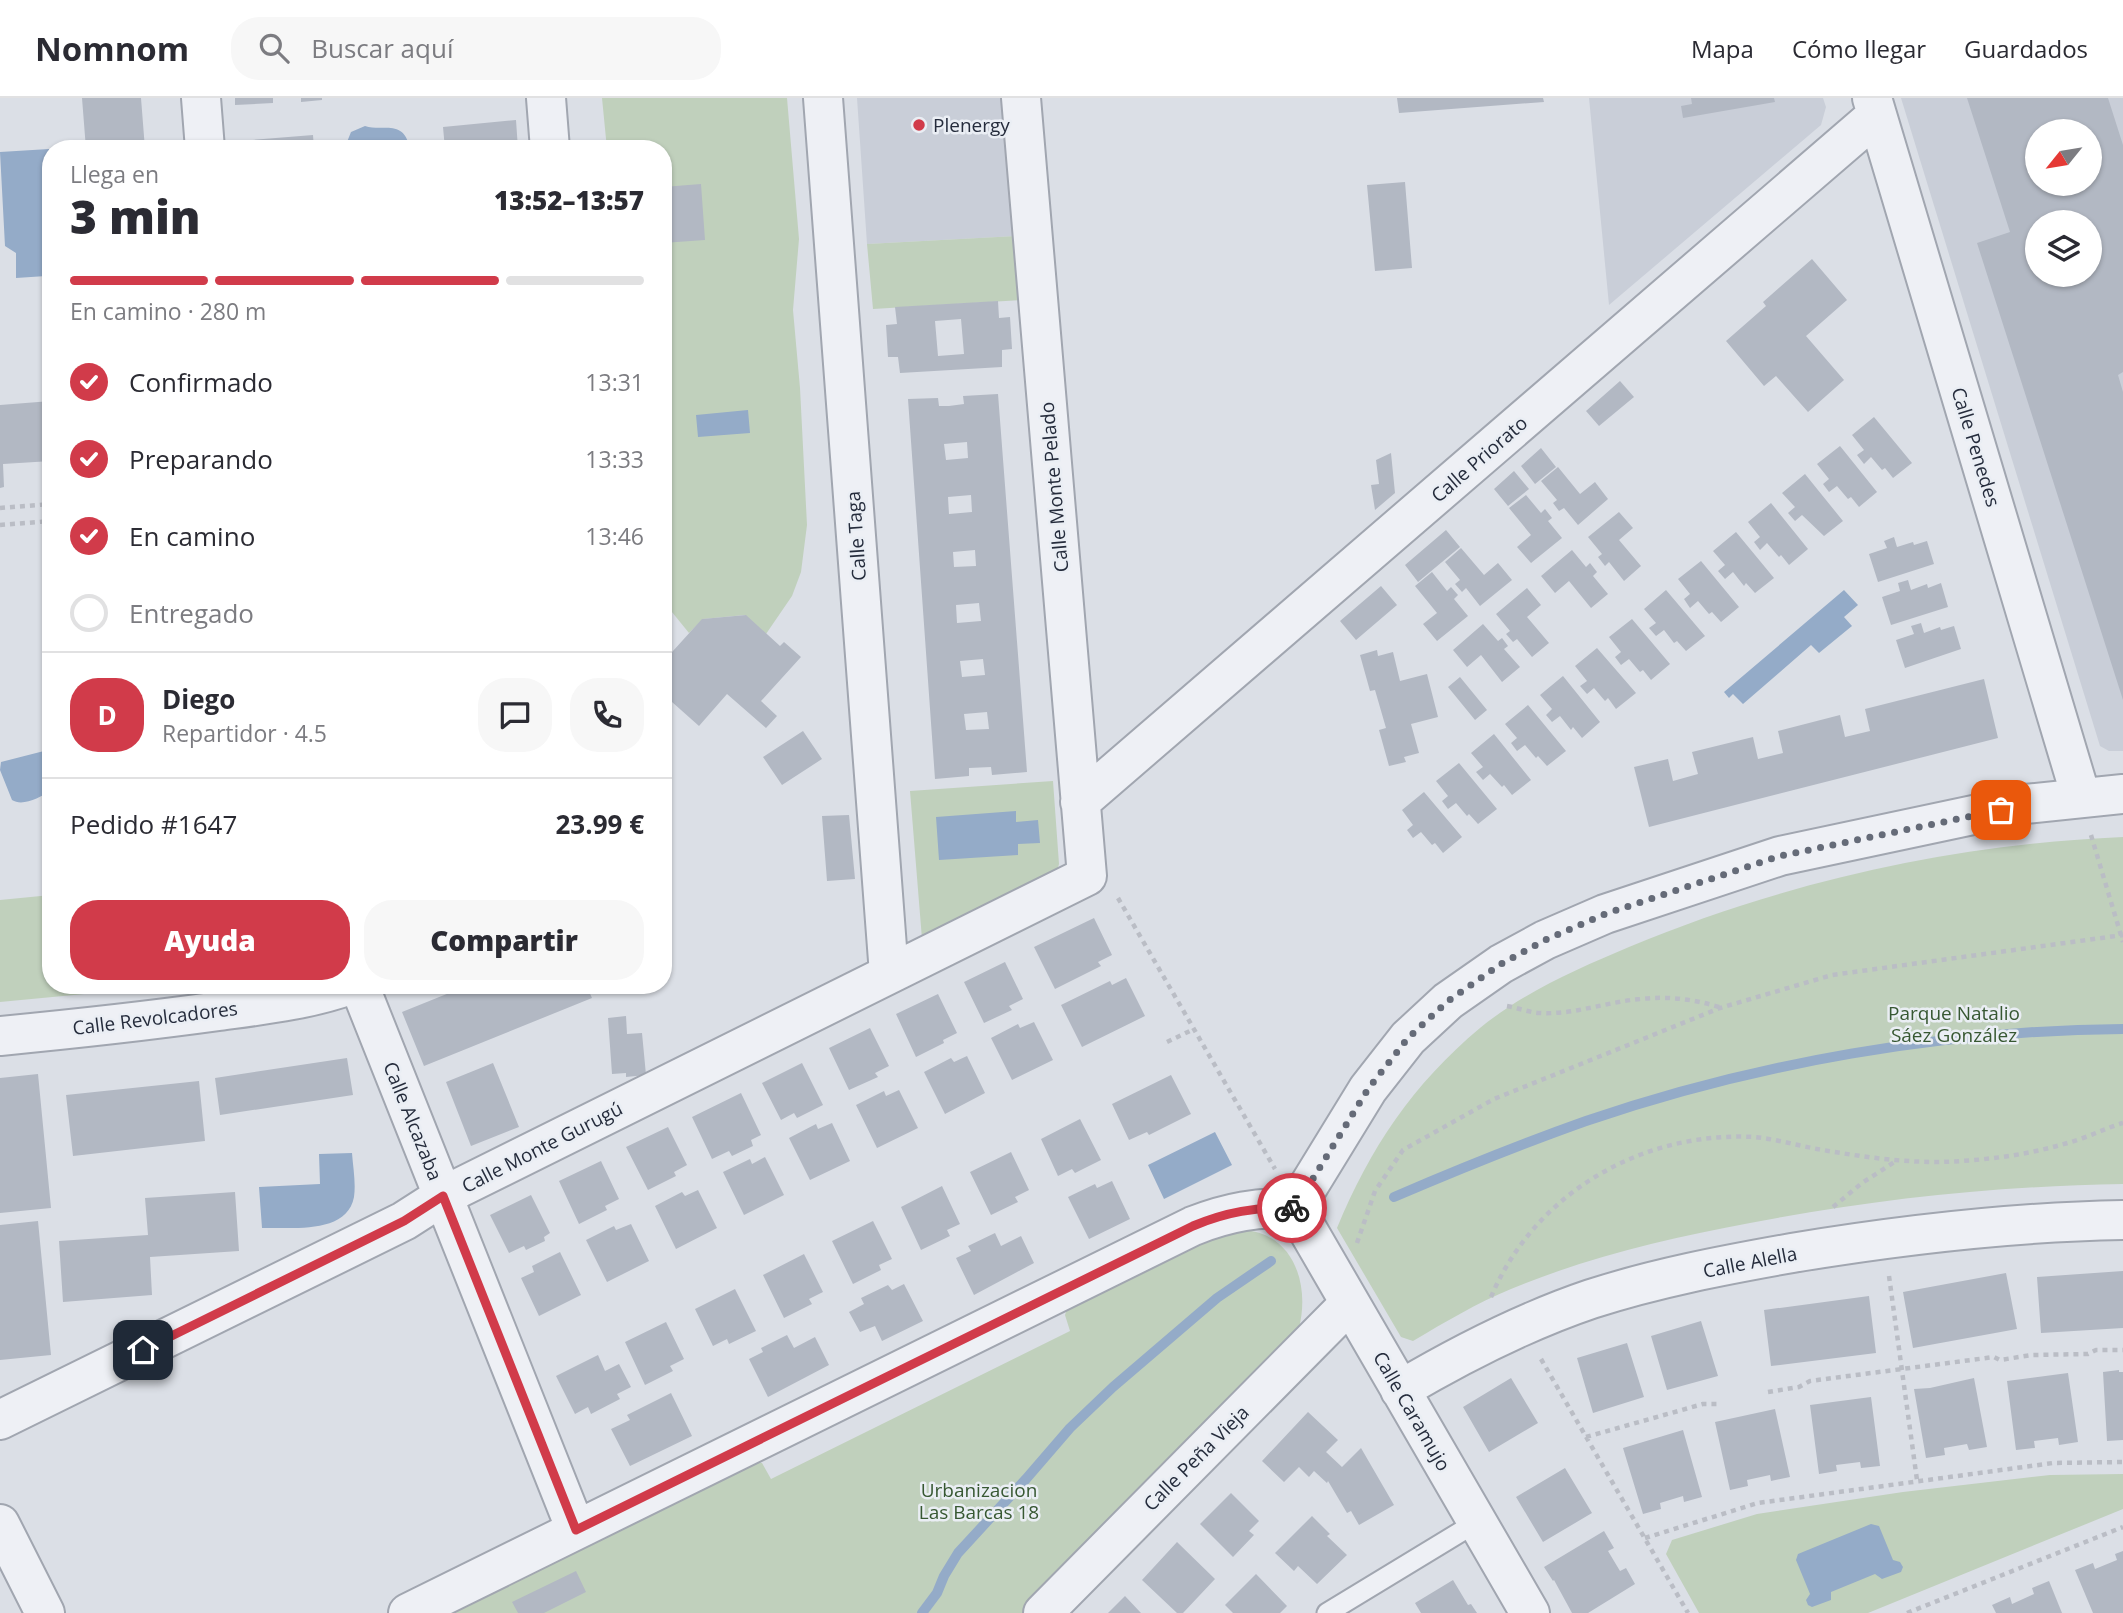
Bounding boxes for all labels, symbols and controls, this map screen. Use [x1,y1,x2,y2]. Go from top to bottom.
search box [231,17,721,80]
text: Nomnom [35,26,189,71]
icon: search [255,29,293,67]
text: Buscar aquí [311,30,453,66]
text: Mapa [1691,32,1754,65]
text: Cómo llegar [1792,32,1926,65]
text: Guardados [1964,32,2088,65]
place label: Plenergy [933,112,1010,138]
marker: Plenergy [911,117,927,133]
north arrow [2025,119,2102,196]
map controls [2025,119,2102,287]
text: Llega en [70,158,159,190]
text: 13:52–13:57 [494,182,644,218]
text: 3 min [70,185,201,247]
button: layers [2025,210,2102,287]
text: En camino · 280 m [70,295,266,327]
icon: check [70,363,108,401]
text: Confirmado [129,364,273,400]
text: 13:31 [585,366,644,398]
street label: Calle Penedes [1946,384,2006,510]
street label: Calle Monte Pelado [1034,401,1074,573]
street label: Calle Priorato [1425,410,1533,508]
icon: check [70,440,108,478]
text: Preparando [129,441,273,477]
text: 13:33 [585,443,644,475]
street label: Calle Taga [840,490,872,582]
icon: check [70,517,108,555]
text: En camino [129,518,255,554]
text: 13:46 [585,520,644,552]
text: Entregado [129,595,254,631]
button: chat [478,678,552,752]
button: phone [570,678,644,752]
text: Diego [162,681,235,717]
text: D [97,697,117,733]
text: Repartidor · 4.5 [162,717,327,749]
pin [1971,780,2031,840]
icon: bag [1982,791,2020,829]
text: Pedido #1647 [70,806,237,842]
text: 23.99 € [556,806,644,842]
button: Ayuda [70,900,350,980]
button: Compartir [364,900,644,980]
street label: Calle Revolcadores [71,995,239,1041]
park label: Parque Natalio Sáez González [1888,1000,2020,1048]
street label: Calle Alcazaba [377,1058,449,1184]
street label: Calle Monte Gurugú [457,1095,627,1199]
courier [1257,1173,1327,1243]
icon: bike [1273,1189,1311,1227]
street label: Calle Alella [1701,1240,1799,1284]
pin [113,1320,173,1380]
icon: home [124,1331,162,1369]
street label: Calle Caramujo [1367,1346,1457,1476]
street label: Calle Peña Vieja [1138,1400,1254,1516]
park label: Urbanizacion Las Barcas 18 [919,1477,1039,1525]

